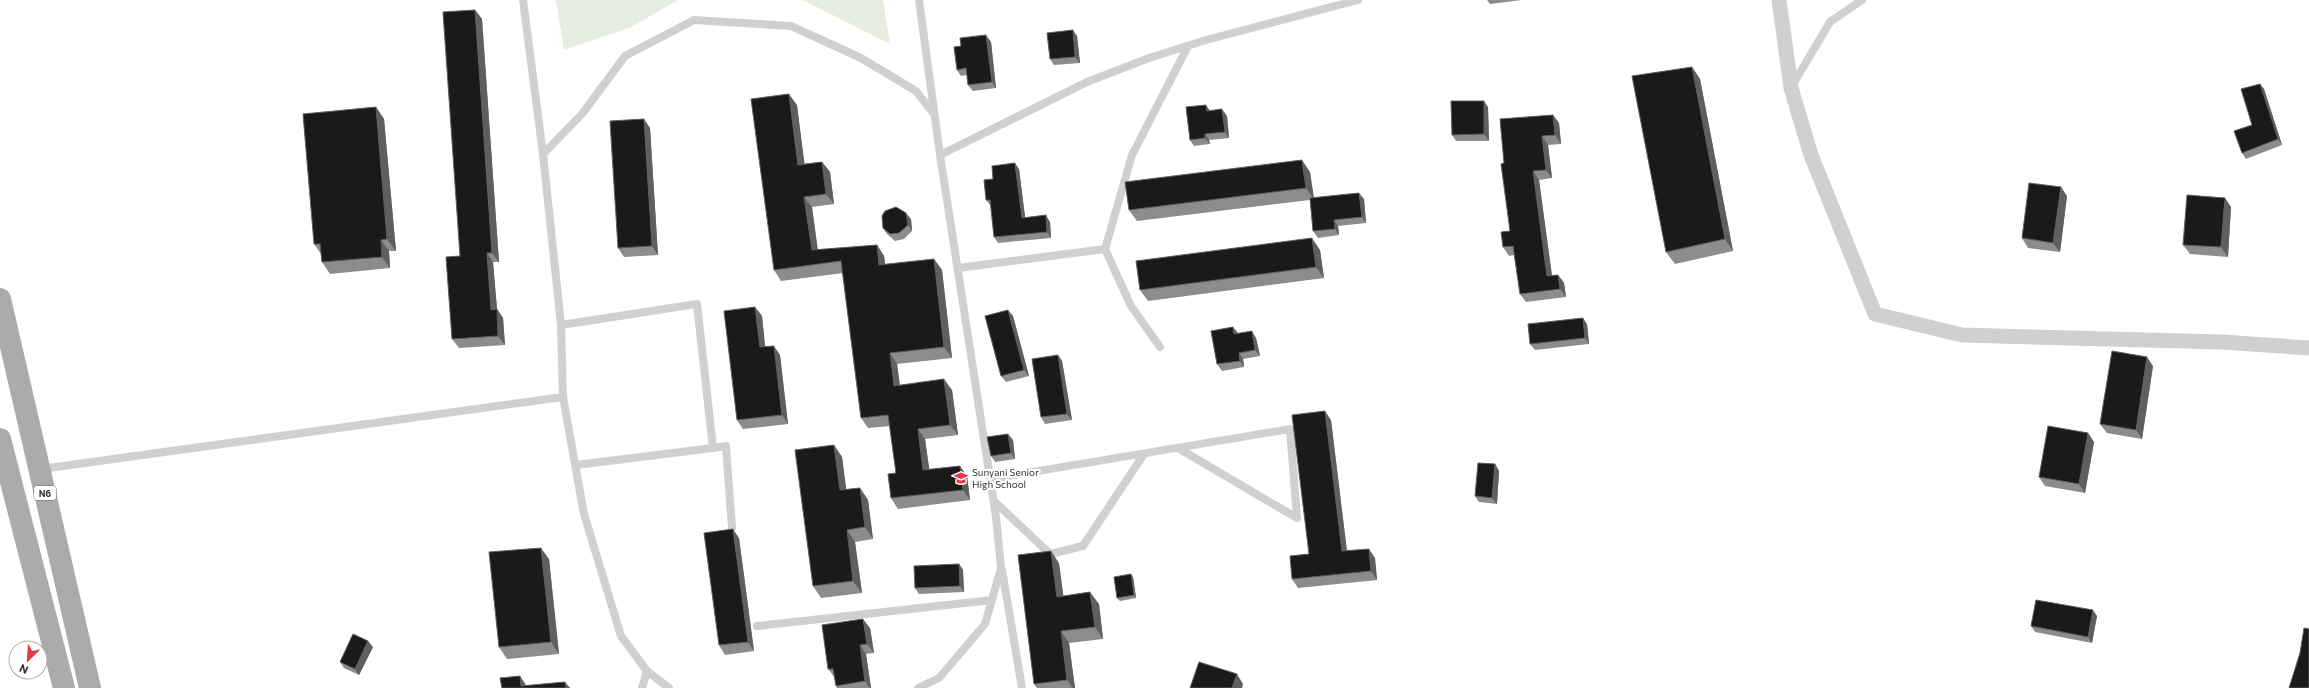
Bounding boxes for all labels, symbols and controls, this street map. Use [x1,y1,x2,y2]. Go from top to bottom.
place label: Sunyani Senior High School [972,466,1039,490]
school or university icon: Sunyani Senior High School [953,470,969,486]
road number: N6 [34,486,56,500]
north arrow [8,640,48,680]
text: N [17,662,30,677]

